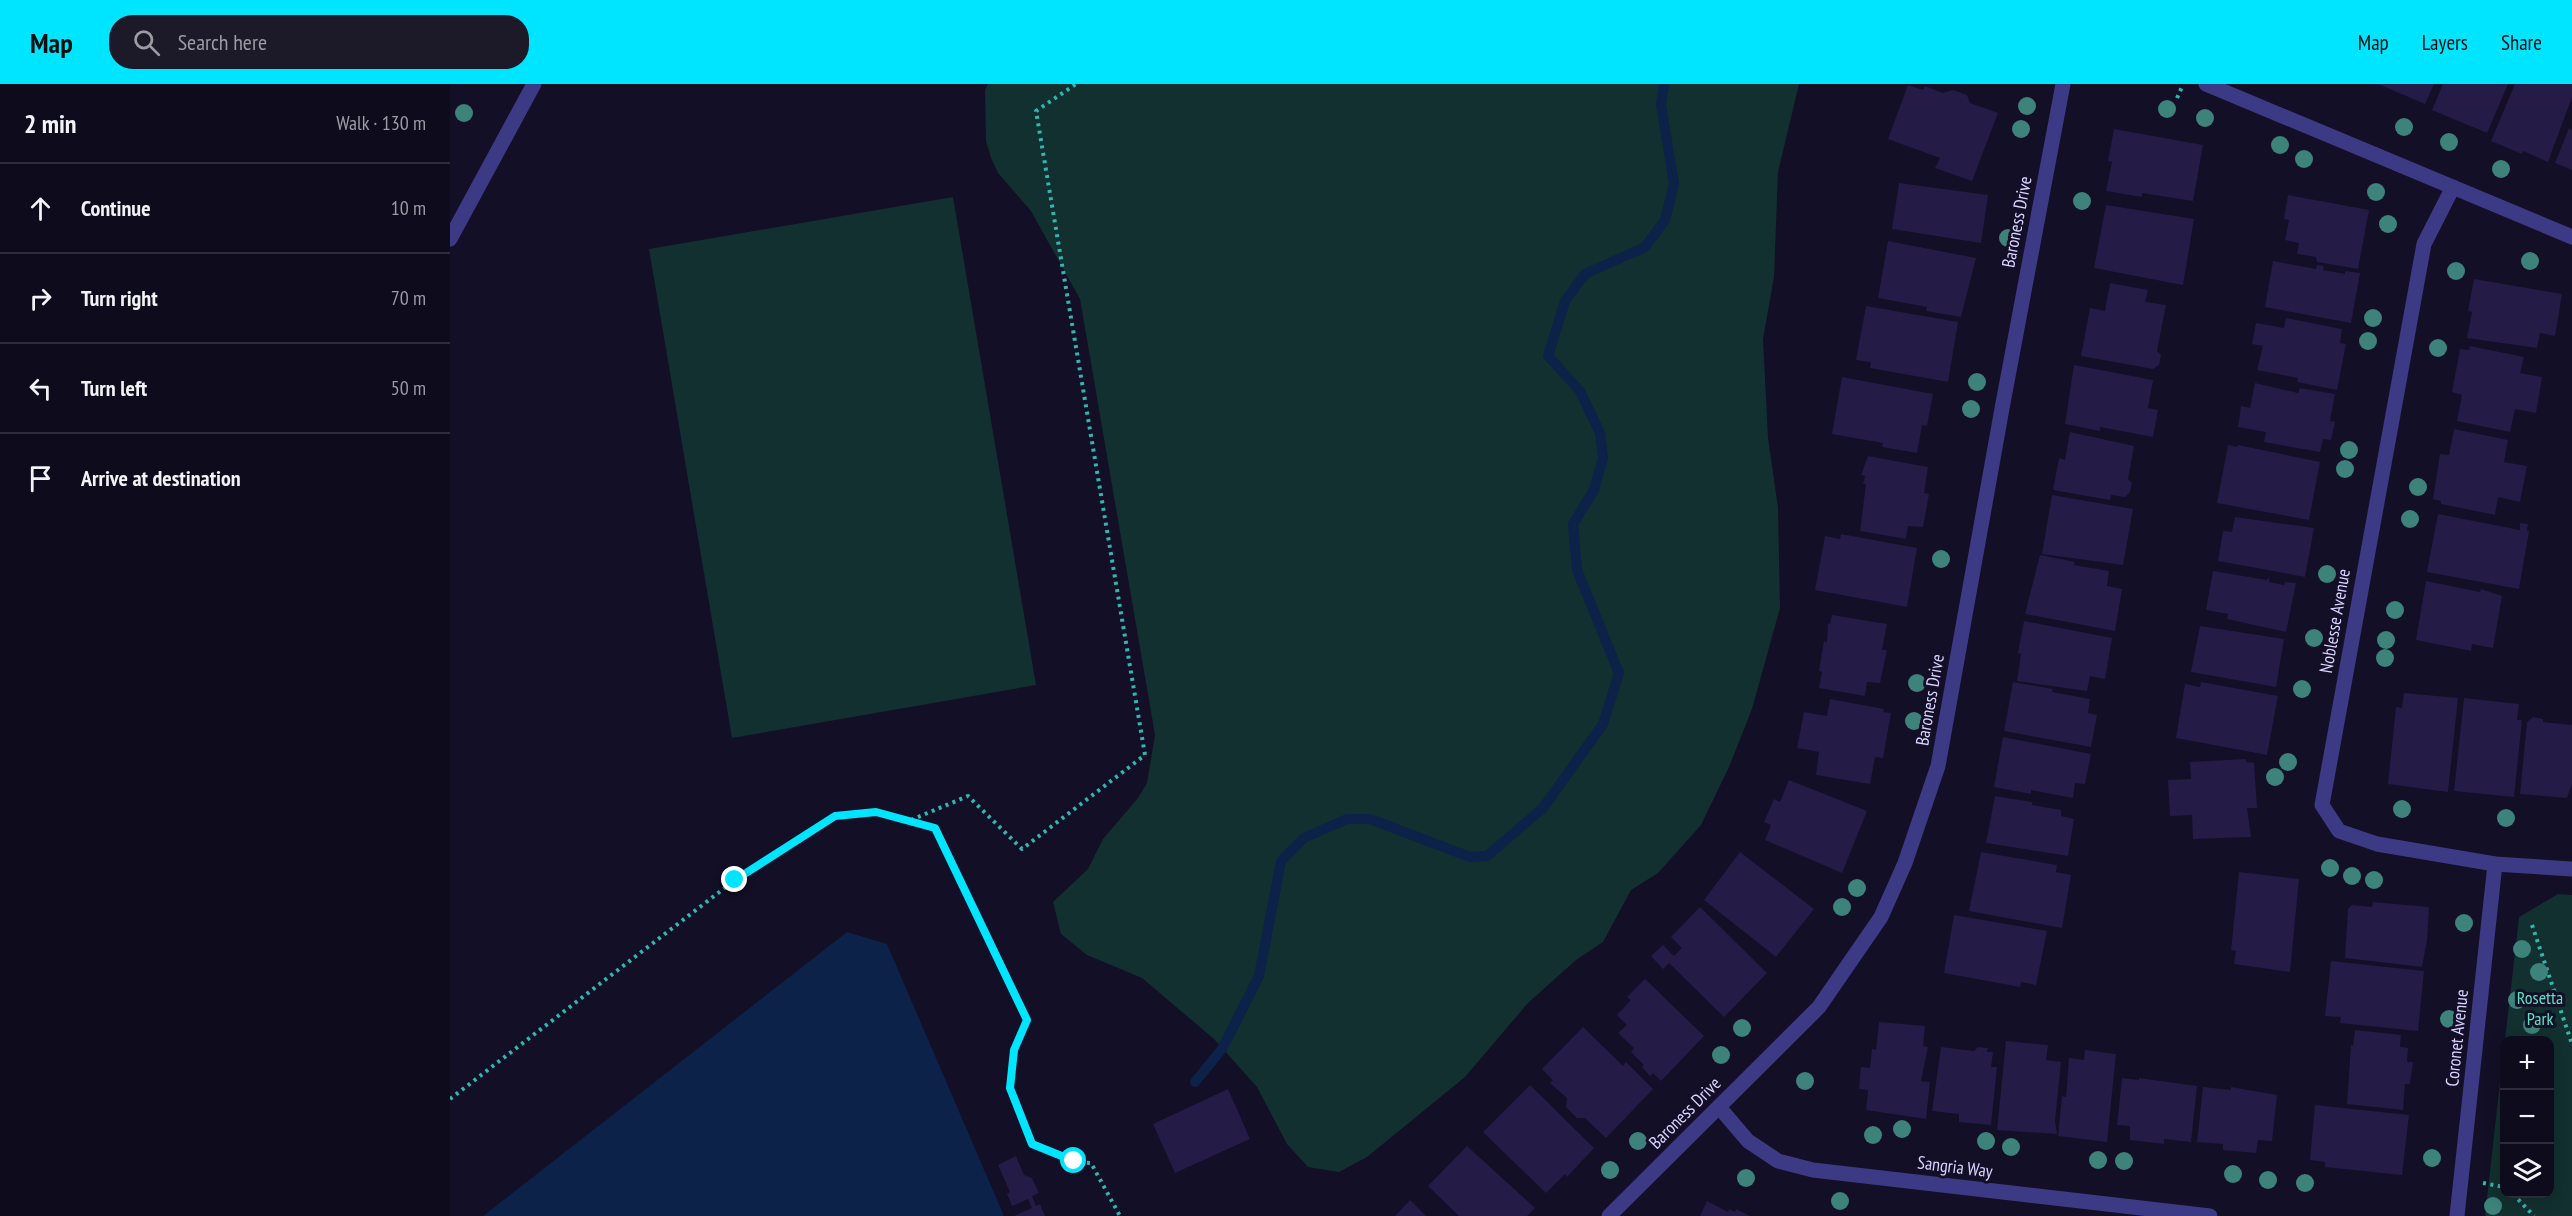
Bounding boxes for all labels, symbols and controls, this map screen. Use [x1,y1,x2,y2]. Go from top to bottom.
search box [109,15,529,69]
text: Map [30,24,73,61]
icon: search [130,26,163,59]
text: Search here [178,28,267,56]
text: Map [2358,29,2389,56]
text: Layers [2422,29,2468,56]
text: Share [2501,29,2542,56]
text: 2 min [24,107,77,140]
text: Walk · 130 m [336,110,426,136]
street label: Baroness Drive [1996,174,2037,269]
icon: ahead [24,192,57,225]
text: Continue [81,194,151,222]
text: 10 m [391,195,426,221]
icon: right [24,282,57,315]
text: Turn right [81,284,158,312]
text: 70 m [391,285,426,311]
icon: left [24,372,57,405]
text: Turn left [81,374,147,402]
text: 50 m [391,375,426,401]
icon: arrive [24,462,57,495]
text: Arrive at destination [81,464,241,492]
street label: Noblesse Avenue [2314,567,2355,675]
street label: Baroness Drive [1910,652,1949,747]
route end [721,866,747,892]
park label: Rosetta Park [2517,986,2563,1030]
street label: Coronet Avenue [2440,988,2473,1088]
map controls [2500,1036,2554,1198]
button: + [2500,1036,2554,1090]
street label: Baroness Drive [1644,1072,1725,1153]
button: − [2500,1090,2554,1144]
button: layers [2500,1144,2554,1198]
route start [1060,1147,1086,1173]
street label: Sangria Way [1916,1150,1994,1183]

